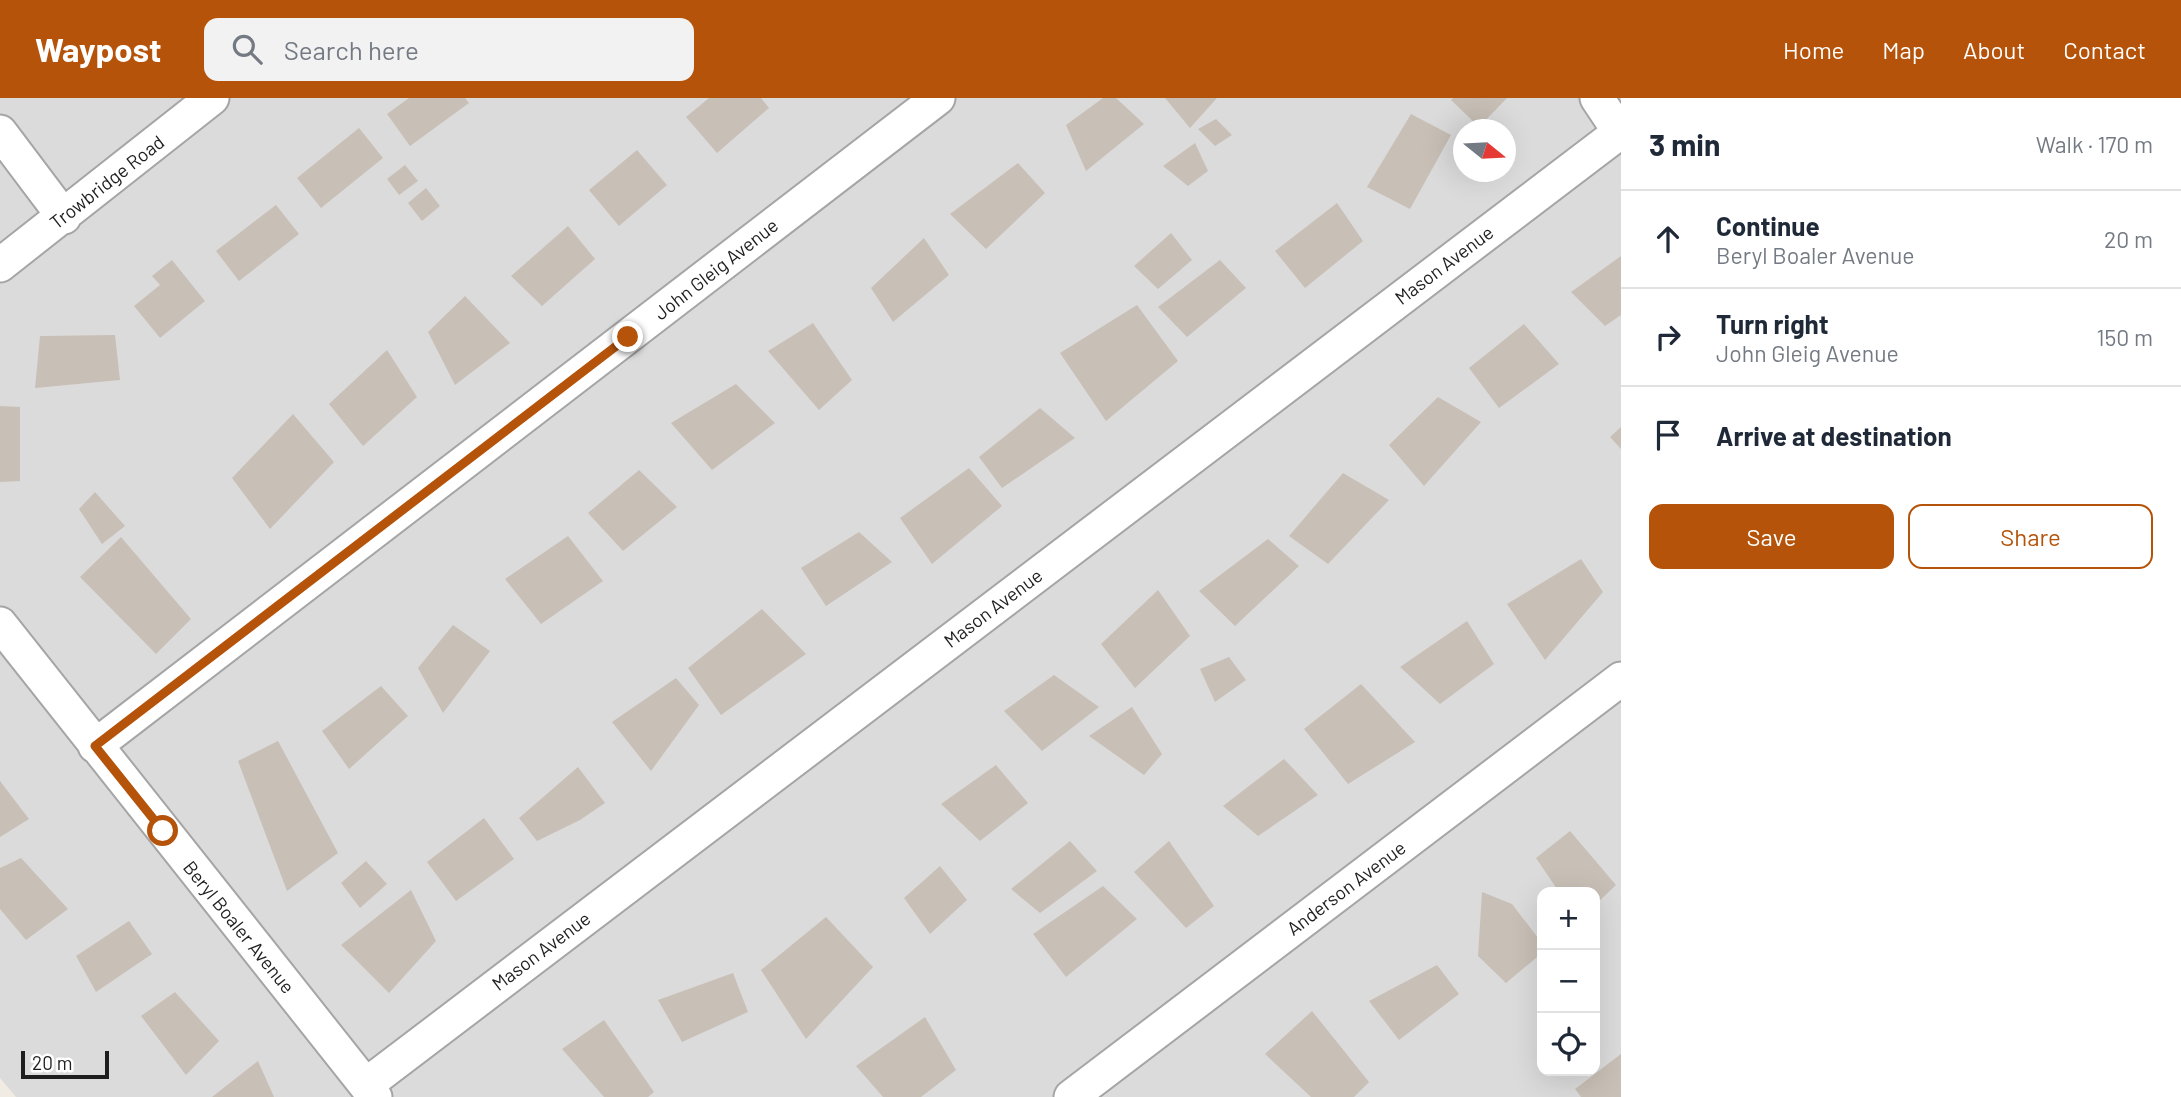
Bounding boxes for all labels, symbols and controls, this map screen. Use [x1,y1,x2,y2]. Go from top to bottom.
search box [204,18,694,81]
text: Waypost [35,29,162,69]
icon: search [228,30,266,68]
text: Search here [284,34,419,65]
text: Home [1783,35,1844,64]
text: Map [1882,35,1925,64]
text: About [1963,35,2025,64]
text: Contact [2063,35,2146,64]
north arrow [1453,119,1516,182]
text: 3 min [1649,126,1720,162]
street label: Trowbridge Road [45,130,169,233]
text: Walk · 170 m [2036,130,2153,158]
text: Continue [1716,210,1820,241]
street label: John Gleig Avenue [649,213,782,324]
street label: Mason Avenue [1390,220,1497,309]
icon: ahead [1649,220,1687,258]
text: 20 m [2104,225,2153,253]
text: Beryl Boaler Avenue [1716,241,1915,269]
text: Turn right [1716,308,1829,339]
icon: right [1649,318,1687,356]
route end [612,321,643,352]
text: 150 m [2097,323,2153,351]
text: John Gleig Avenue [1716,339,1899,367]
icon: arrive [1649,416,1687,454]
text: Arrive at destination [1716,420,1952,451]
button: Save [1649,504,1894,569]
button: Share [1908,504,2153,569]
street label: Mason Avenue [939,563,1046,652]
route start [147,815,178,846]
street label: Anderson Avenue [1282,835,1410,940]
street label: Beryl Boaler Avenue [179,856,300,998]
map controls [1537,887,1600,1076]
button: + [1537,887,1600,950]
street label: Mason Avenue [487,906,594,995]
button: − [1537,950,1600,1013]
button: locate [1537,1013,1600,1076]
scale bar [21,1048,108,1080]
text: 20 m [32,1051,72,1074]

